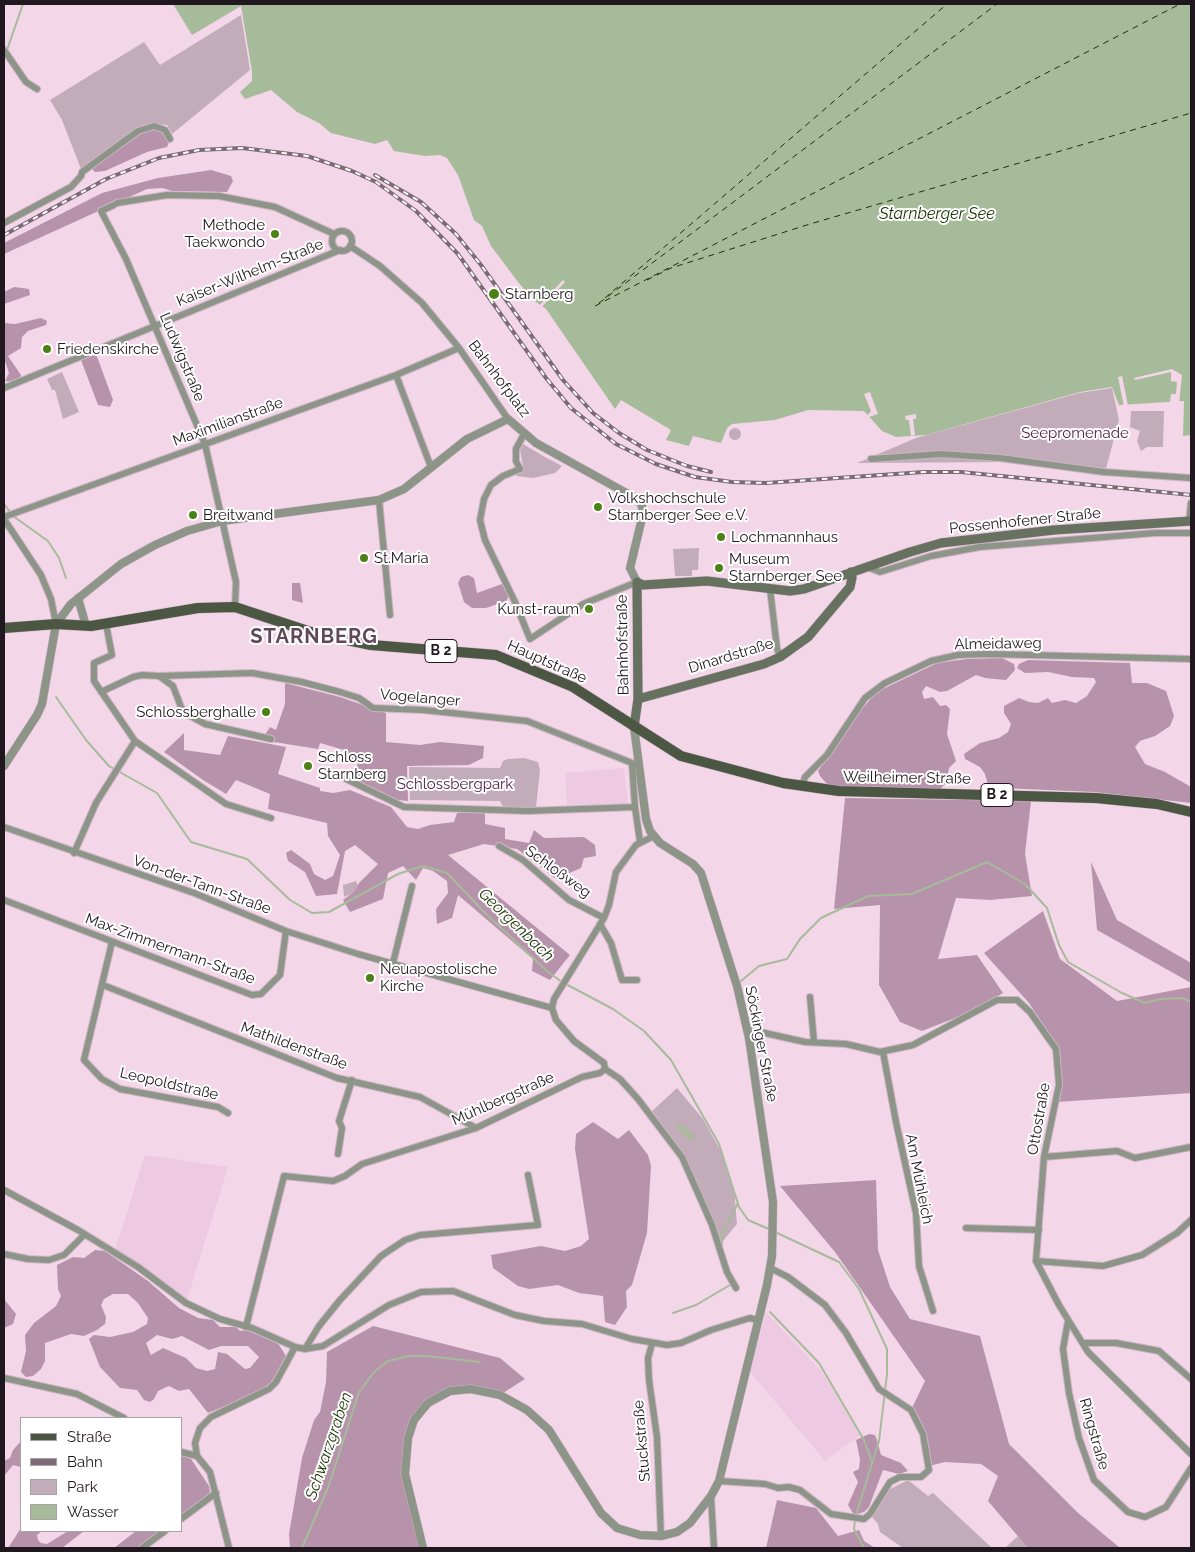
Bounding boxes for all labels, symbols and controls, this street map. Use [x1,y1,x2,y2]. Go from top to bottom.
water label: Starnberger See [879,204,995,224]
place label: Methode Taekwondo [185,216,265,251]
marker: Methode Taekwondo [269,228,281,240]
street label: Kaiser-Wilhelm-Straße [174,235,326,311]
place label: Starnberg [505,285,574,303]
marker: Starnberg [487,287,501,301]
street label: Ludwigstraße [155,310,209,404]
street label: Bahnhofplatz [464,337,534,421]
place label: Friedenskirche [57,340,159,358]
marker: Friedenskirche [41,343,53,355]
street label: Maximilianstraße [170,394,286,450]
park label: Seepromenade [1021,424,1129,442]
place label: Volkshochschule Starnberger See e.V. [608,489,747,524]
marker: Volkshochschule Starnberger See e.V. [592,501,604,513]
street label: Possenhofener Straße [948,504,1102,538]
place label: Breitwand [203,506,273,524]
marker: Breitwand [187,509,199,521]
place label: Lochmannhaus [731,528,838,546]
marker: Lochmannhaus [715,531,727,543]
place label: St.Maria [374,549,429,567]
place label: Museum Starnberger See [729,550,842,585]
marker: St.Maria [358,552,370,564]
marker: Museum Starnberger See [713,562,725,574]
street label: Bahnhofstraße [613,594,633,696]
place label: Kunst-raum [497,600,579,618]
marker: Kunst-raum [583,603,595,615]
district label: STARNBERG [249,625,379,649]
street label: Almeidaweg [954,634,1042,654]
street label: Dinardstraße [686,635,776,677]
street label: Hauptstraße [505,636,589,688]
road number: B 2 [425,640,457,662]
street label: Vogelanger [379,686,461,710]
place label: Schlossberghalle [136,703,256,721]
marker: Schlossberghalle [260,706,272,718]
place label: Schloss Starnberg [318,748,387,783]
marker: Schloss Starnberg [302,760,314,772]
street label: Weilheimer Straße [843,768,971,788]
park label: Schlossbergpark [397,775,513,793]
road number: B 2 [981,784,1013,806]
street label: Schloßweg [522,842,594,902]
street label: Von-der-Tann-Straße [131,852,273,918]
water label: Georgenbach [474,884,558,966]
street label: Max-Zimmermann-Straße [83,910,257,988]
place label: Neuapostolische Kirche [380,960,497,995]
marker: Neuapostolische Kirche [364,972,376,984]
street label: Söckinger Straße [741,984,781,1104]
street label: Mathildenstraße [238,1018,350,1074]
street label: Leopoldstraße [118,1064,220,1104]
street label: Mühlbergstraße [449,1068,557,1130]
street label: Ottostraße [1024,1082,1054,1156]
street label: Am Mühleich [901,1132,937,1226]
water label: Schwarzgraben [302,1390,356,1502]
street label: Ringstraße [1075,1396,1113,1472]
street label: Stuckstraße [629,1399,655,1483]
legend [20,1417,182,1532]
text: Straße [67,1428,111,1446]
text: Bahn [67,1453,103,1471]
text: Park [67,1478,98,1496]
text: Wasser [67,1503,119,1521]

